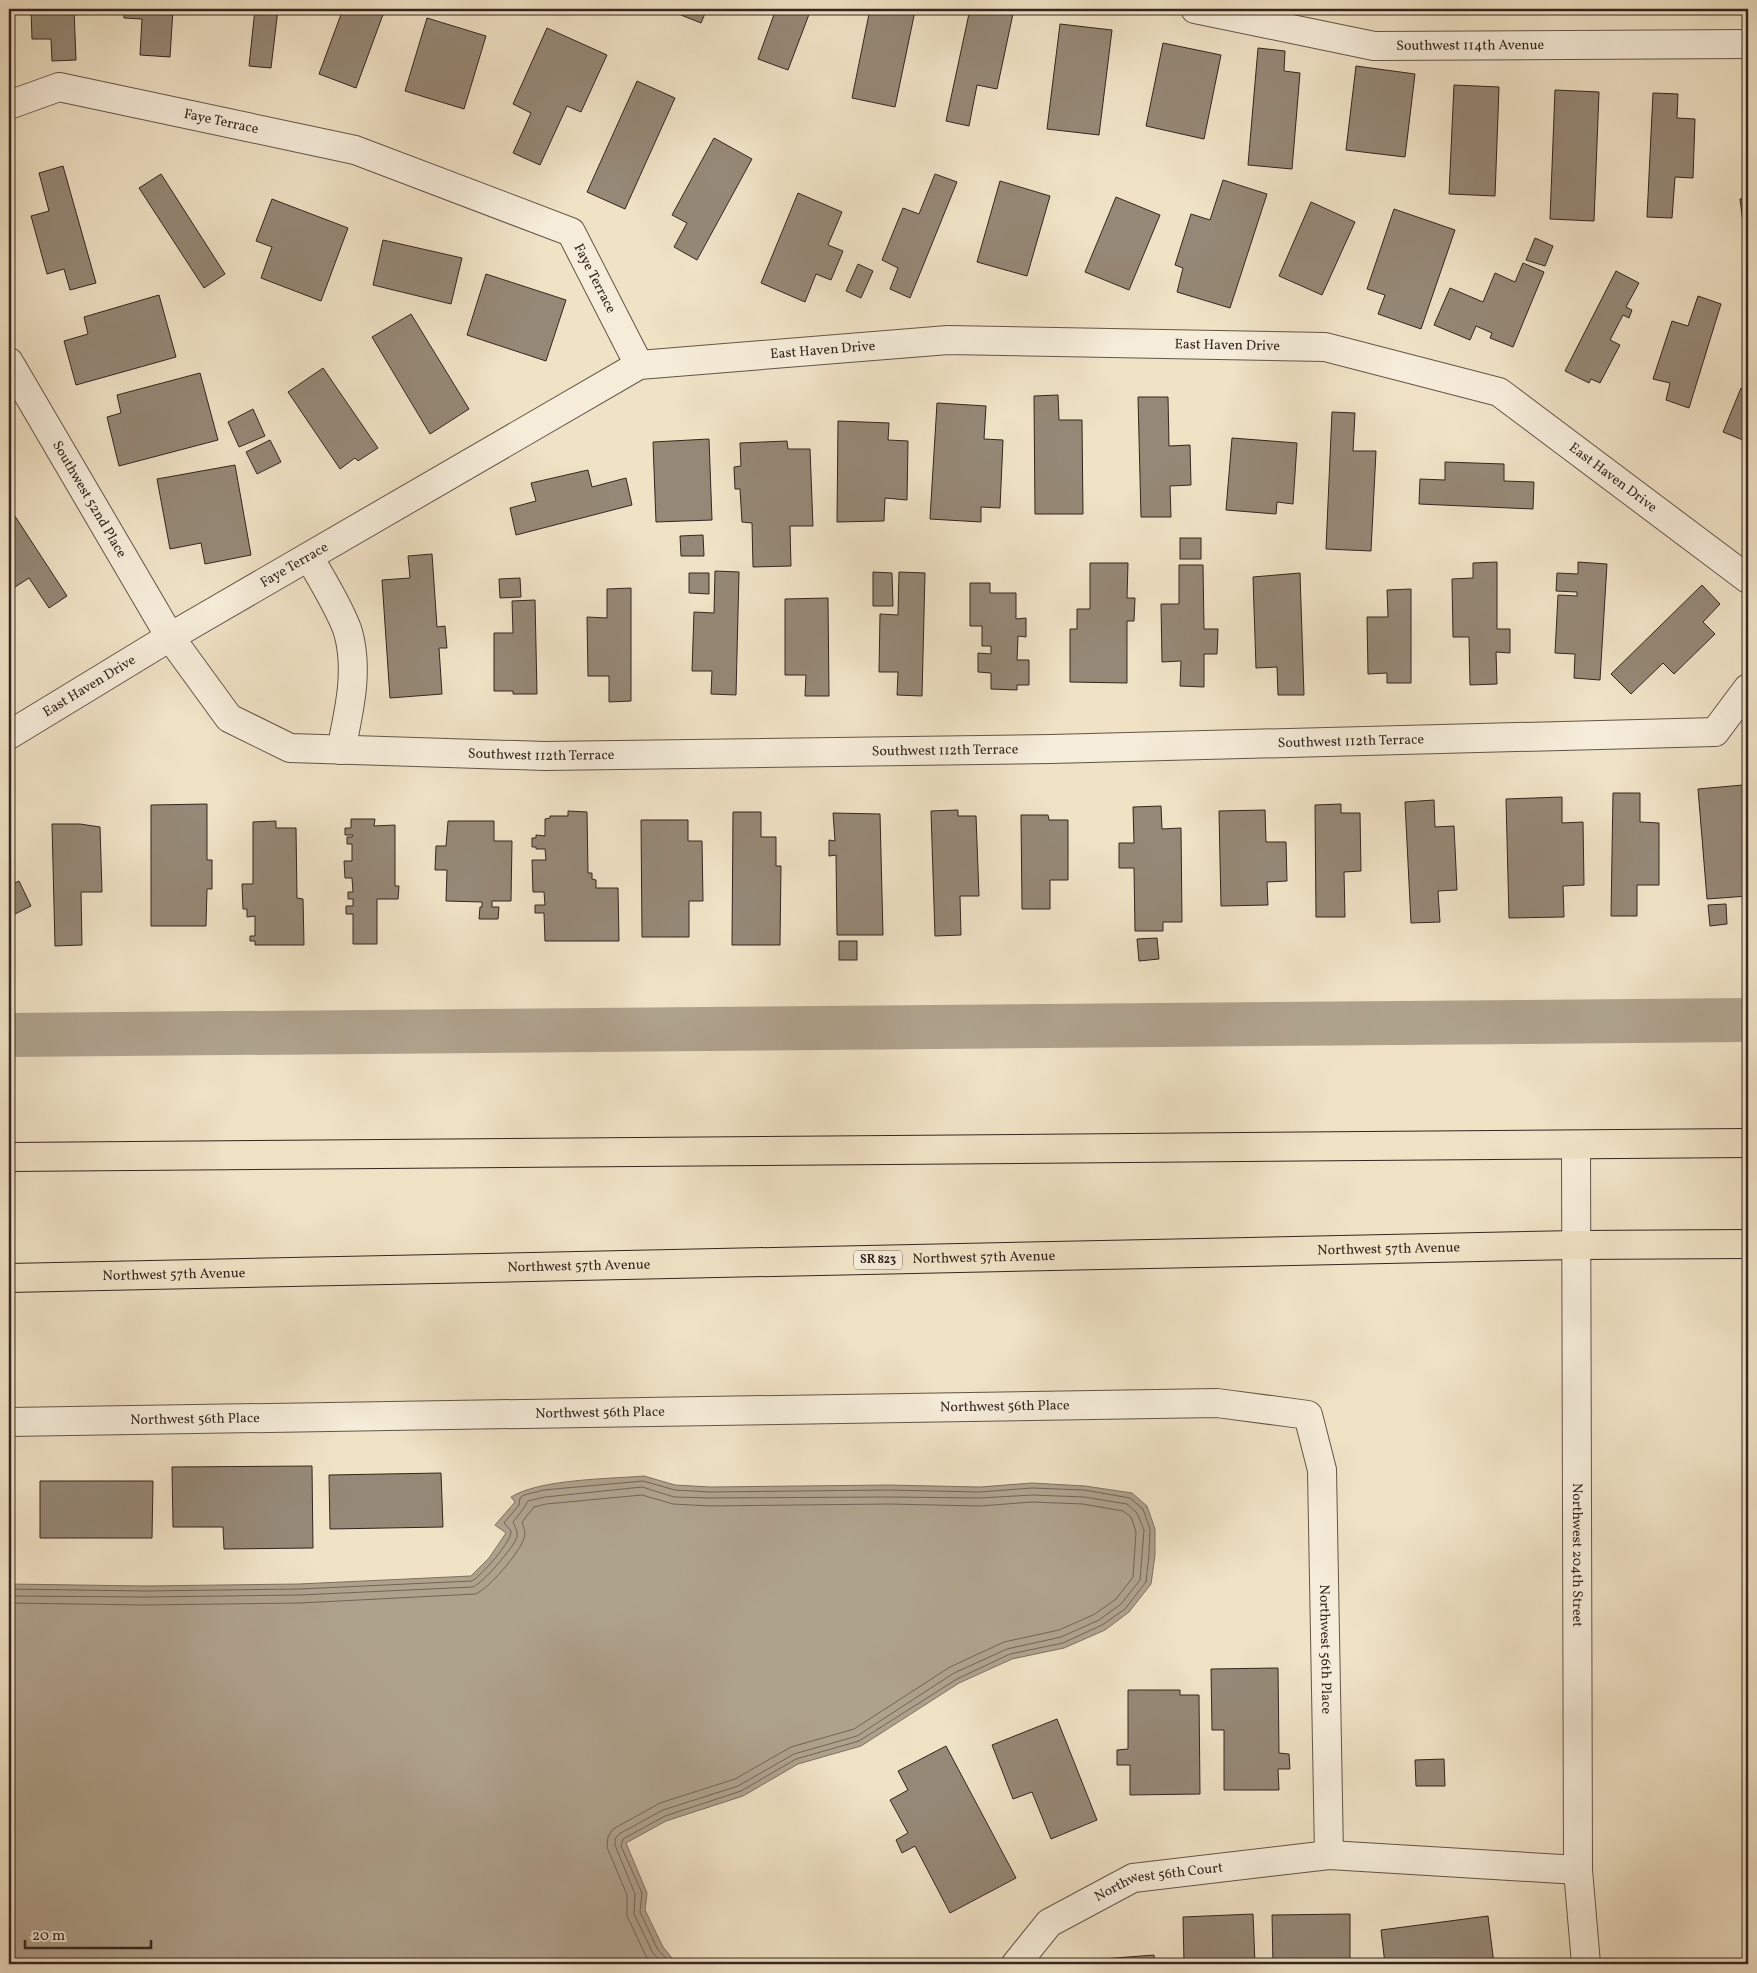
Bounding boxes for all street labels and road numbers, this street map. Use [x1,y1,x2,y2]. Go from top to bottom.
street label: Southwest 114th Avenue [1396,36,1545,55]
street label: Faye Terrace [182,104,261,139]
street label: Faye Terrace [569,240,621,317]
street label: East Haven Drive [1174,335,1281,356]
street label: East Haven Drive [769,336,876,364]
street label: Southwest 52nd Place [48,437,131,561]
street label: East Haven Drive [1565,438,1661,517]
street label: Faye Terrace [257,538,332,592]
street label: East Haven Drive [39,650,140,722]
street label: Southwest 112th Terrace [1277,730,1425,753]
street label: Southwest 112th Terrace [872,740,1019,761]
street label: Southwest 112th Terrace [468,744,615,766]
street label: Northwest 57th Avenue [1317,1238,1461,1260]
street label: Northwest 57th Avenue [912,1246,1056,1268]
road number: SR 823 [854,1250,902,1270]
street label: Northwest 57th Avenue [507,1255,651,1277]
street label: Northwest 57th Avenue [102,1264,246,1286]
street label: Northwest 56th Place [940,1396,1070,1417]
street label: Northwest 56th Place [535,1402,665,1423]
street label: Northwest 56th Place [130,1409,260,1430]
street label: Northwest 204th Street [1567,1483,1587,1627]
street label: Northwest 56th Place [1315,1584,1336,1715]
street label: Northwest 56th Court [1091,1858,1224,1906]

